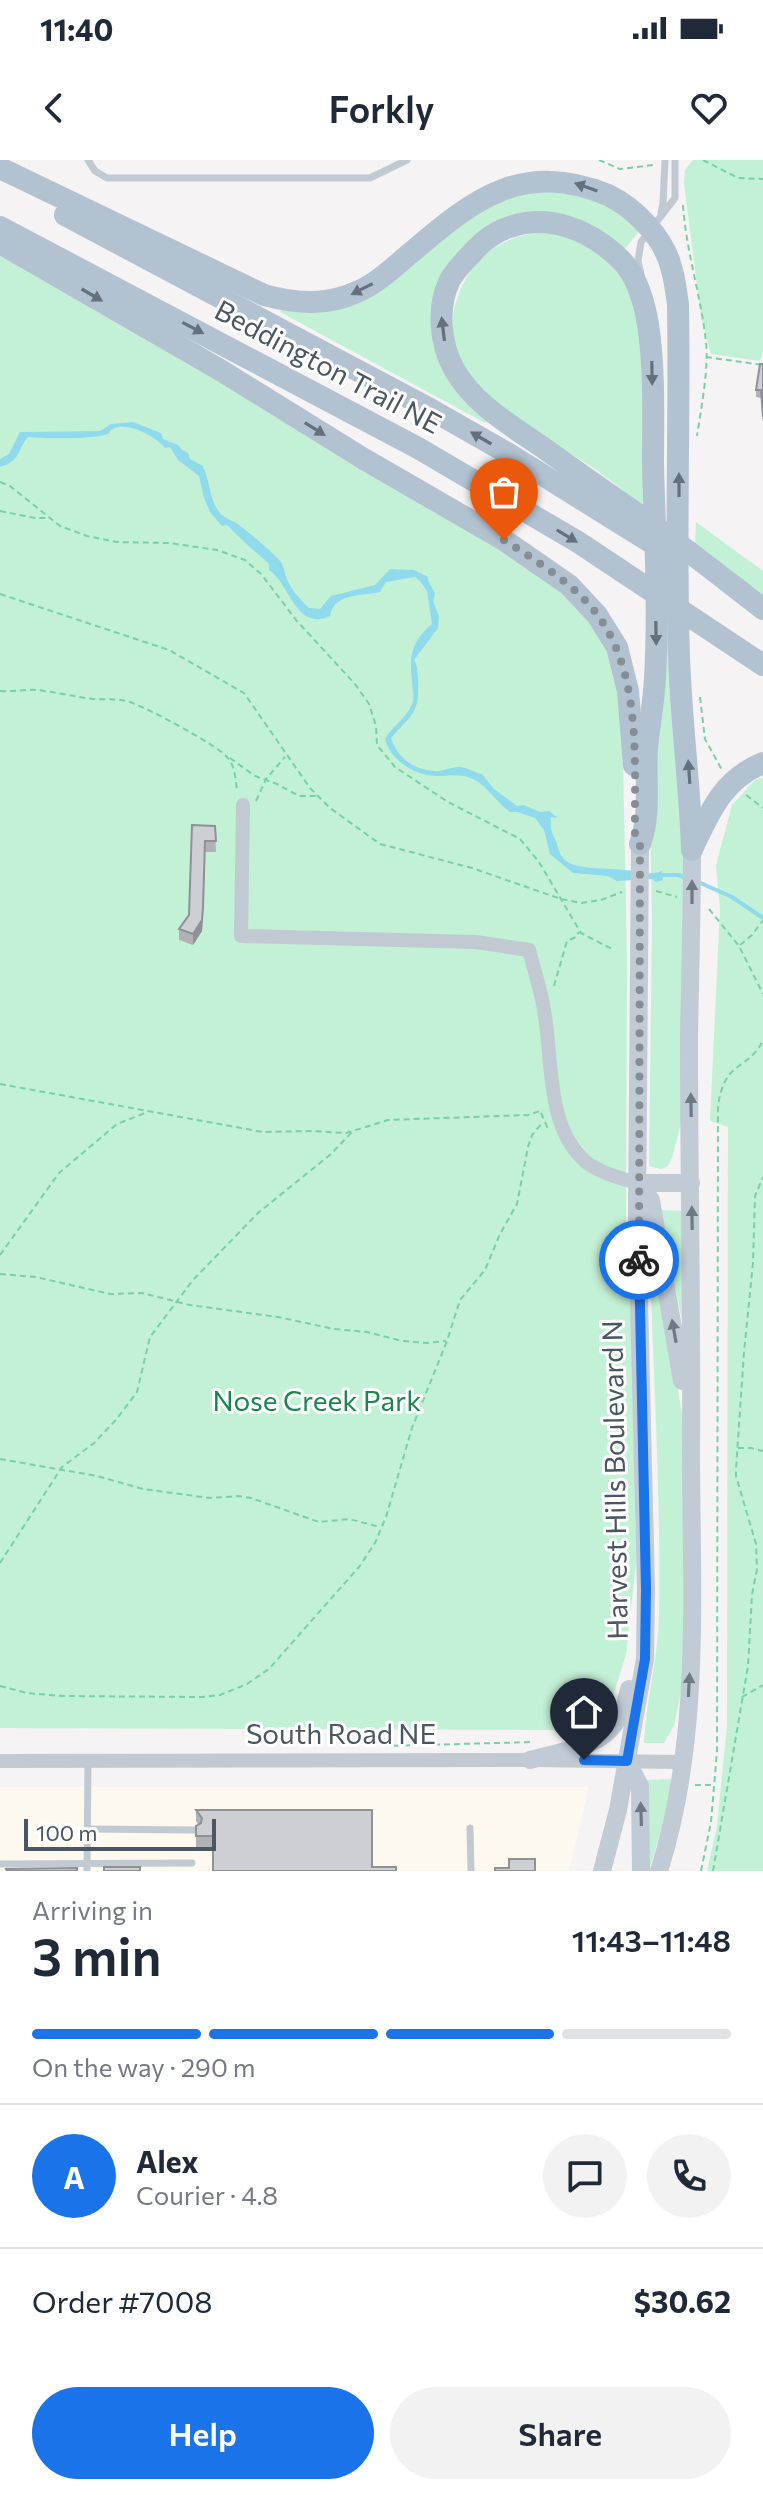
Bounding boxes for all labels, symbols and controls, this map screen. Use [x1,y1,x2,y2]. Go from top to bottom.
text: 11:40 [40,10,113,47]
icon: back [32,86,76,130]
text: Forkly [329,86,434,130]
icon: heart [687,86,731,130]
one-way arrow [574,180,598,192]
one-way arrow [351,282,374,295]
one-way arrow [81,288,103,302]
street label: Beddington Trail NE [209,292,448,440]
one-way arrow [436,316,449,341]
one-way arrow [182,321,204,335]
one-way arrow [646,361,659,386]
one-way arrow [304,422,326,436]
one-way arrow [469,431,492,445]
pin [470,458,538,540]
icon: bag [482,470,526,514]
one-way arrow [673,472,685,497]
one-way arrow [556,528,578,542]
one-way arrow [650,621,662,646]
one-way arrow [682,759,695,784]
one-way arrow [686,879,698,904]
one-way arrow [684,1092,697,1117]
one-way arrow [686,1205,698,1230]
courier [599,1220,679,1300]
icon: bike [617,1238,661,1282]
one-way arrow [667,1319,680,1344]
street label: Harvest Hills Boulevard N [594,1320,634,1640]
park label: Nose Creek Park [213,1383,421,1417]
one-way arrow [683,1672,696,1697]
pin [550,1678,618,1760]
icon: home [562,1690,606,1734]
street label: South Road NE [246,1716,436,1750]
one-way arrow [634,1801,647,1826]
scale bar [24,1815,216,1851]
text: 100 m [36,1819,98,1846]
text: Arriving in [32,1894,153,1925]
text: 11:43–11:48 [572,1921,731,1958]
text: 3 min [32,1923,161,1987]
text: On the way · 290 m [32,2051,256,2082]
button: chat [543,2134,627,2218]
button: phone [647,2134,731,2218]
text: Alex [136,2142,199,2179]
text: A [63,2158,85,2195]
text: Courier · 4.8 [136,2179,278,2210]
text: Order #7008 [32,2282,212,2319]
text: $30.62 [634,2282,731,2319]
button: Help [32,2387,374,2479]
button: Share [390,2387,731,2479]

